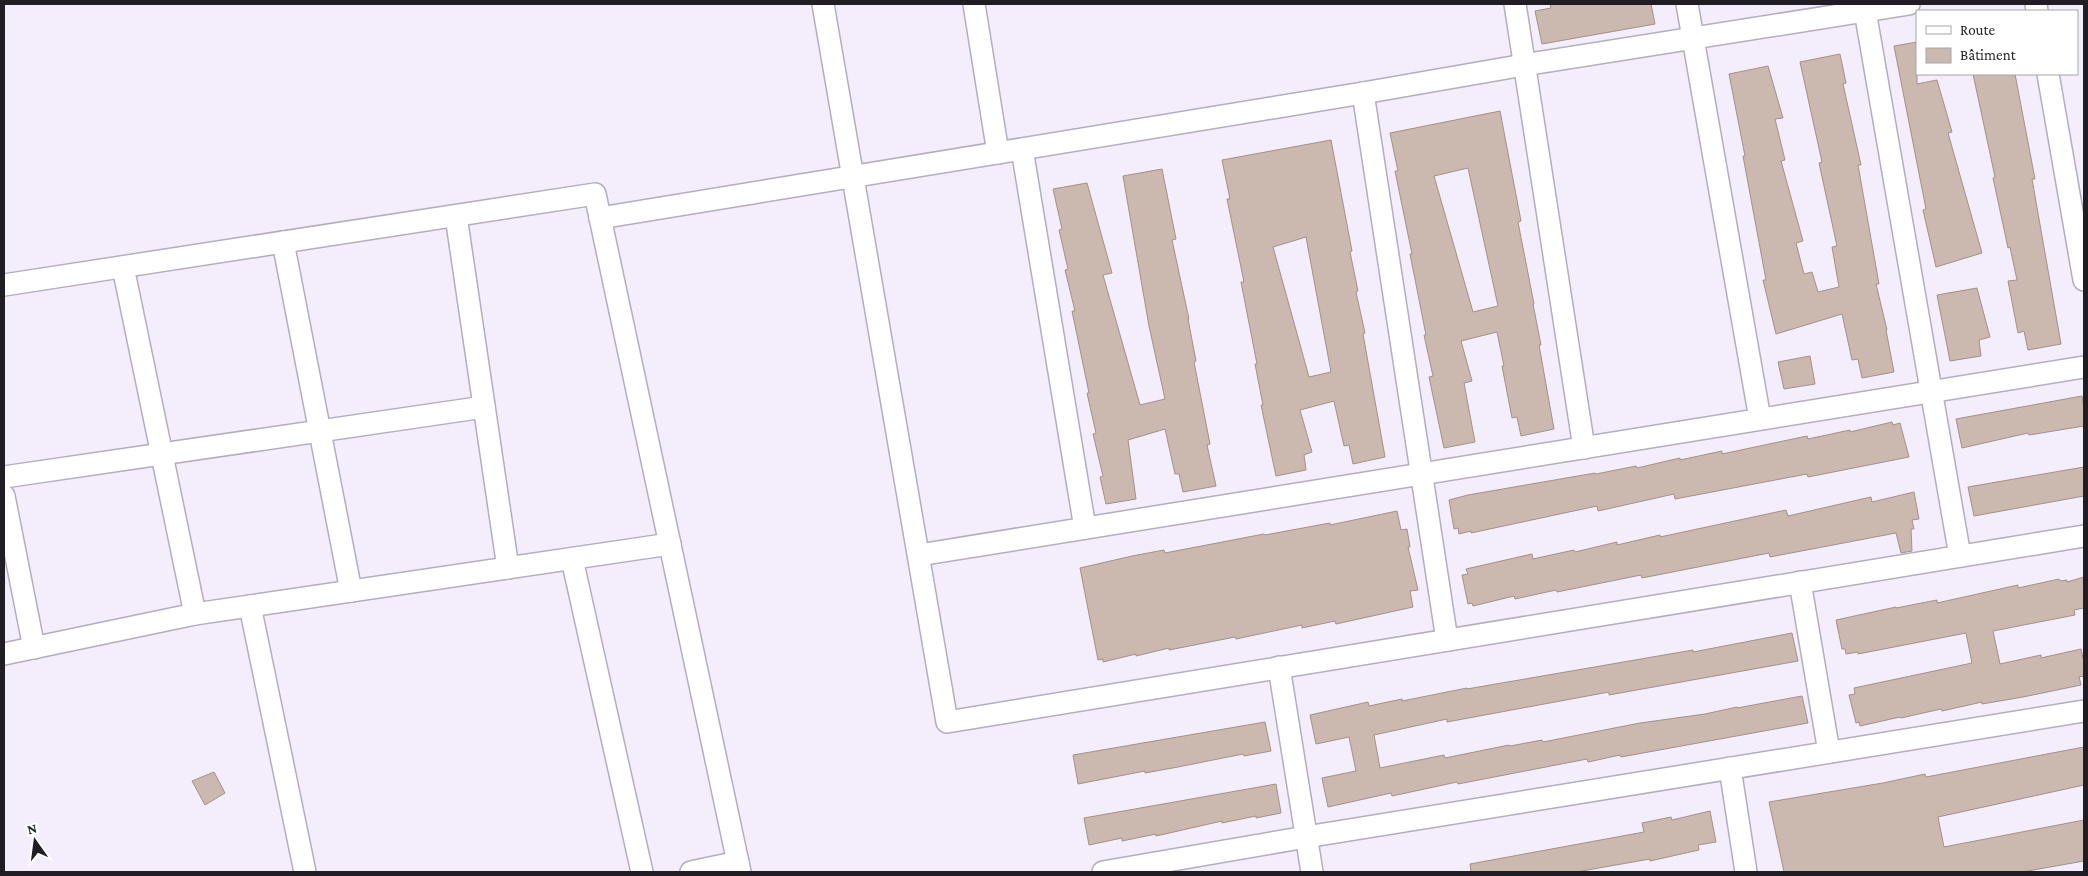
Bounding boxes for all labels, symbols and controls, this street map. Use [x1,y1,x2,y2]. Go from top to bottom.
legend [1916,10,2078,75]
text: Route [1960,22,1995,38]
text: Bâtiment [1960,47,2017,63]
north arrow [10,816,60,866]
text: N [25,819,39,837]

